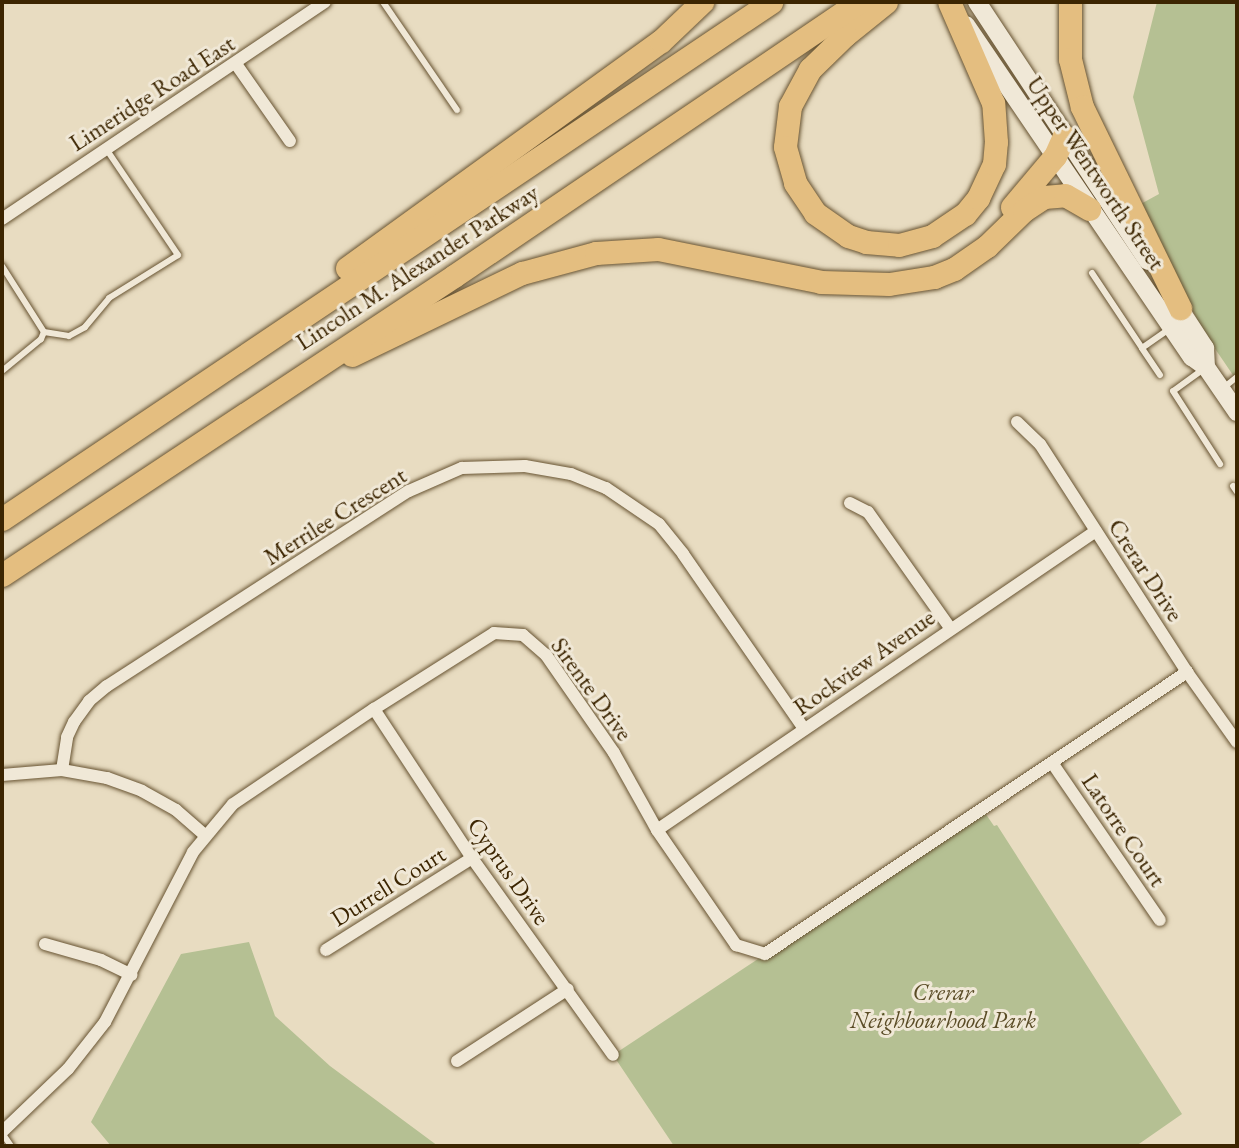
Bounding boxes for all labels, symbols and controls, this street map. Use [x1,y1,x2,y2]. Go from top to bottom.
street label: Limeridge Road East [64,29,240,157]
street label: Upper Wentworth Street [1021,71,1171,275]
street label: Lincoln M. Alexander Parkway [290,178,544,356]
street label: Merrilee Crescent [258,461,412,571]
street label: Crerar Drive [1102,513,1190,627]
street label: Rockview Avenue [788,603,940,721]
street label: Sirente Drive [545,632,639,746]
street label: Latorre Court [1076,768,1172,892]
street label: Cyprus Drive [462,812,556,930]
street label: Durrell Court [325,839,451,933]
park label: Crerar Neighbourhood Park [850,978,1036,1034]

